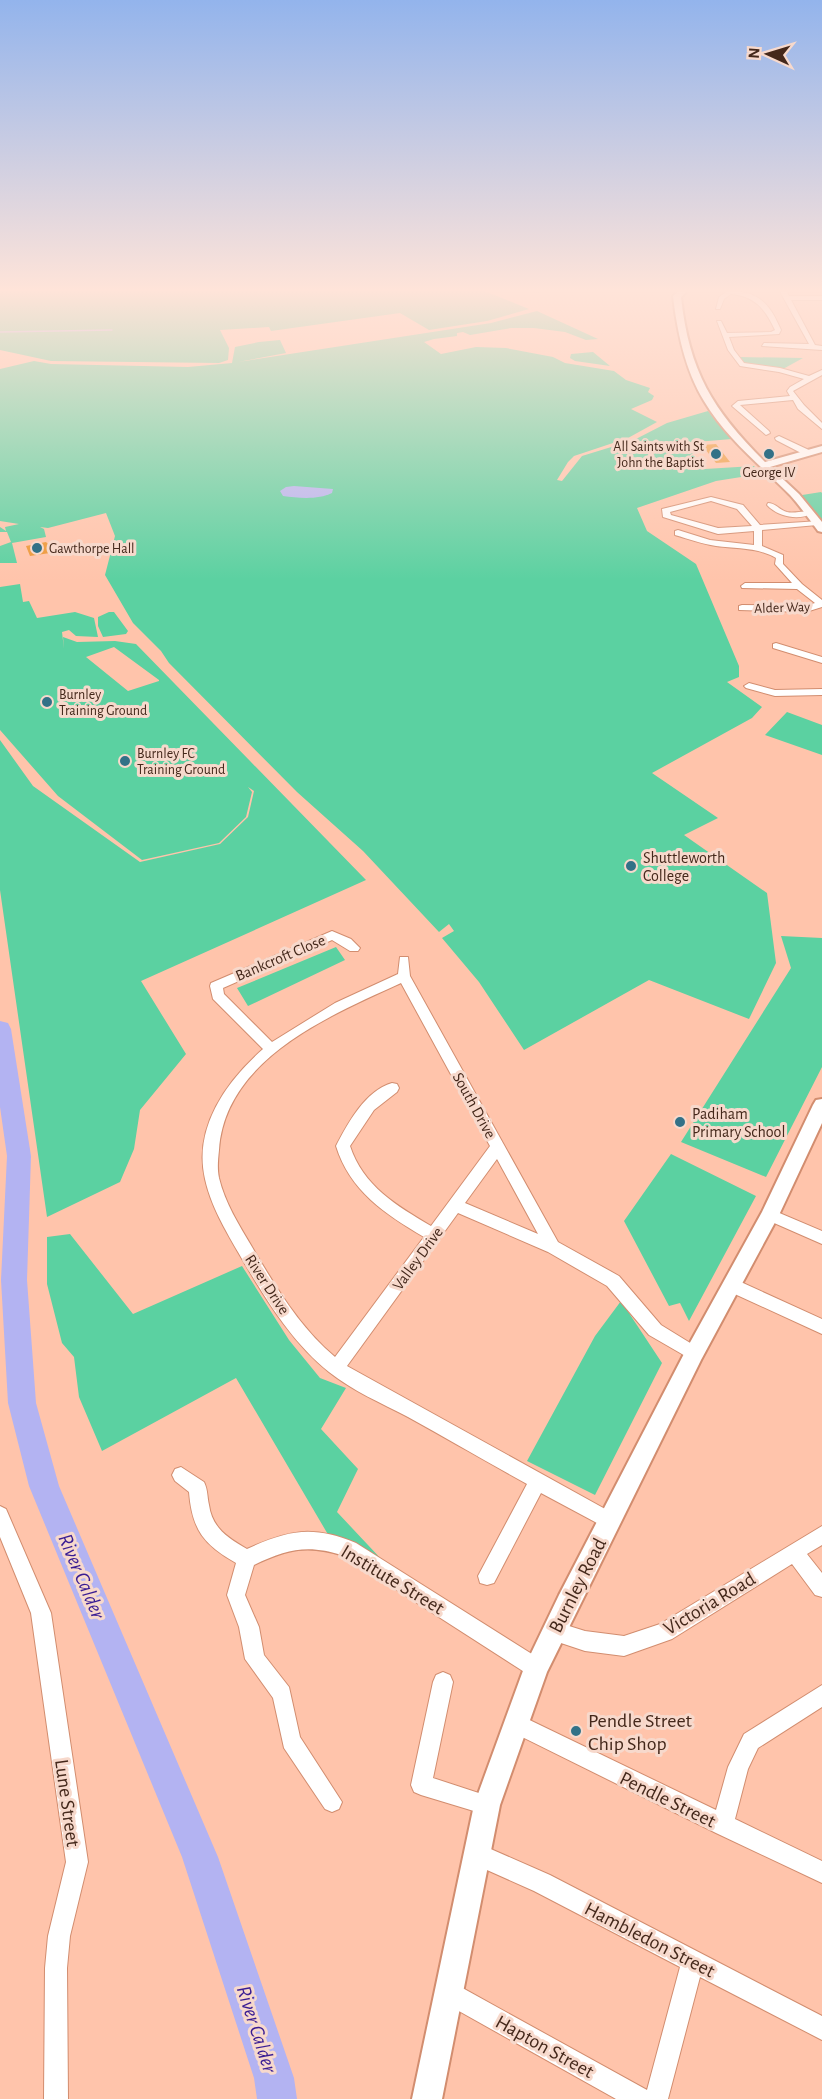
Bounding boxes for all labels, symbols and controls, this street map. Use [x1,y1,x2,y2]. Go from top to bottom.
north arrow [738,24,798,84]
text: N [746,47,762,59]
place label: All Saints with St John the Baptist [613,440,705,470]
marker: All Saints with St John the Baptist [709,447,723,461]
marker: George IV [762,447,776,461]
place label: George IV [743,466,796,480]
marker: Gawthorpe Hall [30,541,44,555]
place label: Gawthorpe Hall [49,542,135,556]
street label: Alder Way [754,600,810,616]
place label: Burnley Training Ground [59,688,147,718]
marker: Burnley Training Ground [40,695,54,709]
place label: Burnley FC Training Ground [137,747,225,777]
marker: Burnley FC Training Ground [118,754,132,768]
place label: Shuttleworth College [643,850,725,884]
marker: Shuttleworth College [624,859,638,873]
street label: Bankcroft Close [233,932,328,984]
street label: South Drive [450,1070,499,1141]
place label: Padiham Primary School [692,1106,785,1141]
marker: Padiham Primary School [673,1115,687,1129]
street label: Valley Drive [390,1224,447,1294]
street label: River Drive [242,1252,292,1317]
water label: River Calder [54,1531,109,1623]
street label: Burnley Road [546,1535,610,1636]
street label: Institute Street [337,1541,448,1619]
street label: Victoria Road [660,1569,759,1639]
place label: Pendle Street Chip Shop [588,1711,693,1754]
marker: Pendle Street Chip Shop [569,1724,583,1738]
street label: Lune Street [51,1758,83,1849]
street label: Pendle Street [616,1768,719,1832]
street label: Hambledon Street [581,1898,719,1982]
water label: River Calder [233,1983,281,2076]
street label: Hapton Street [492,2012,598,2082]

